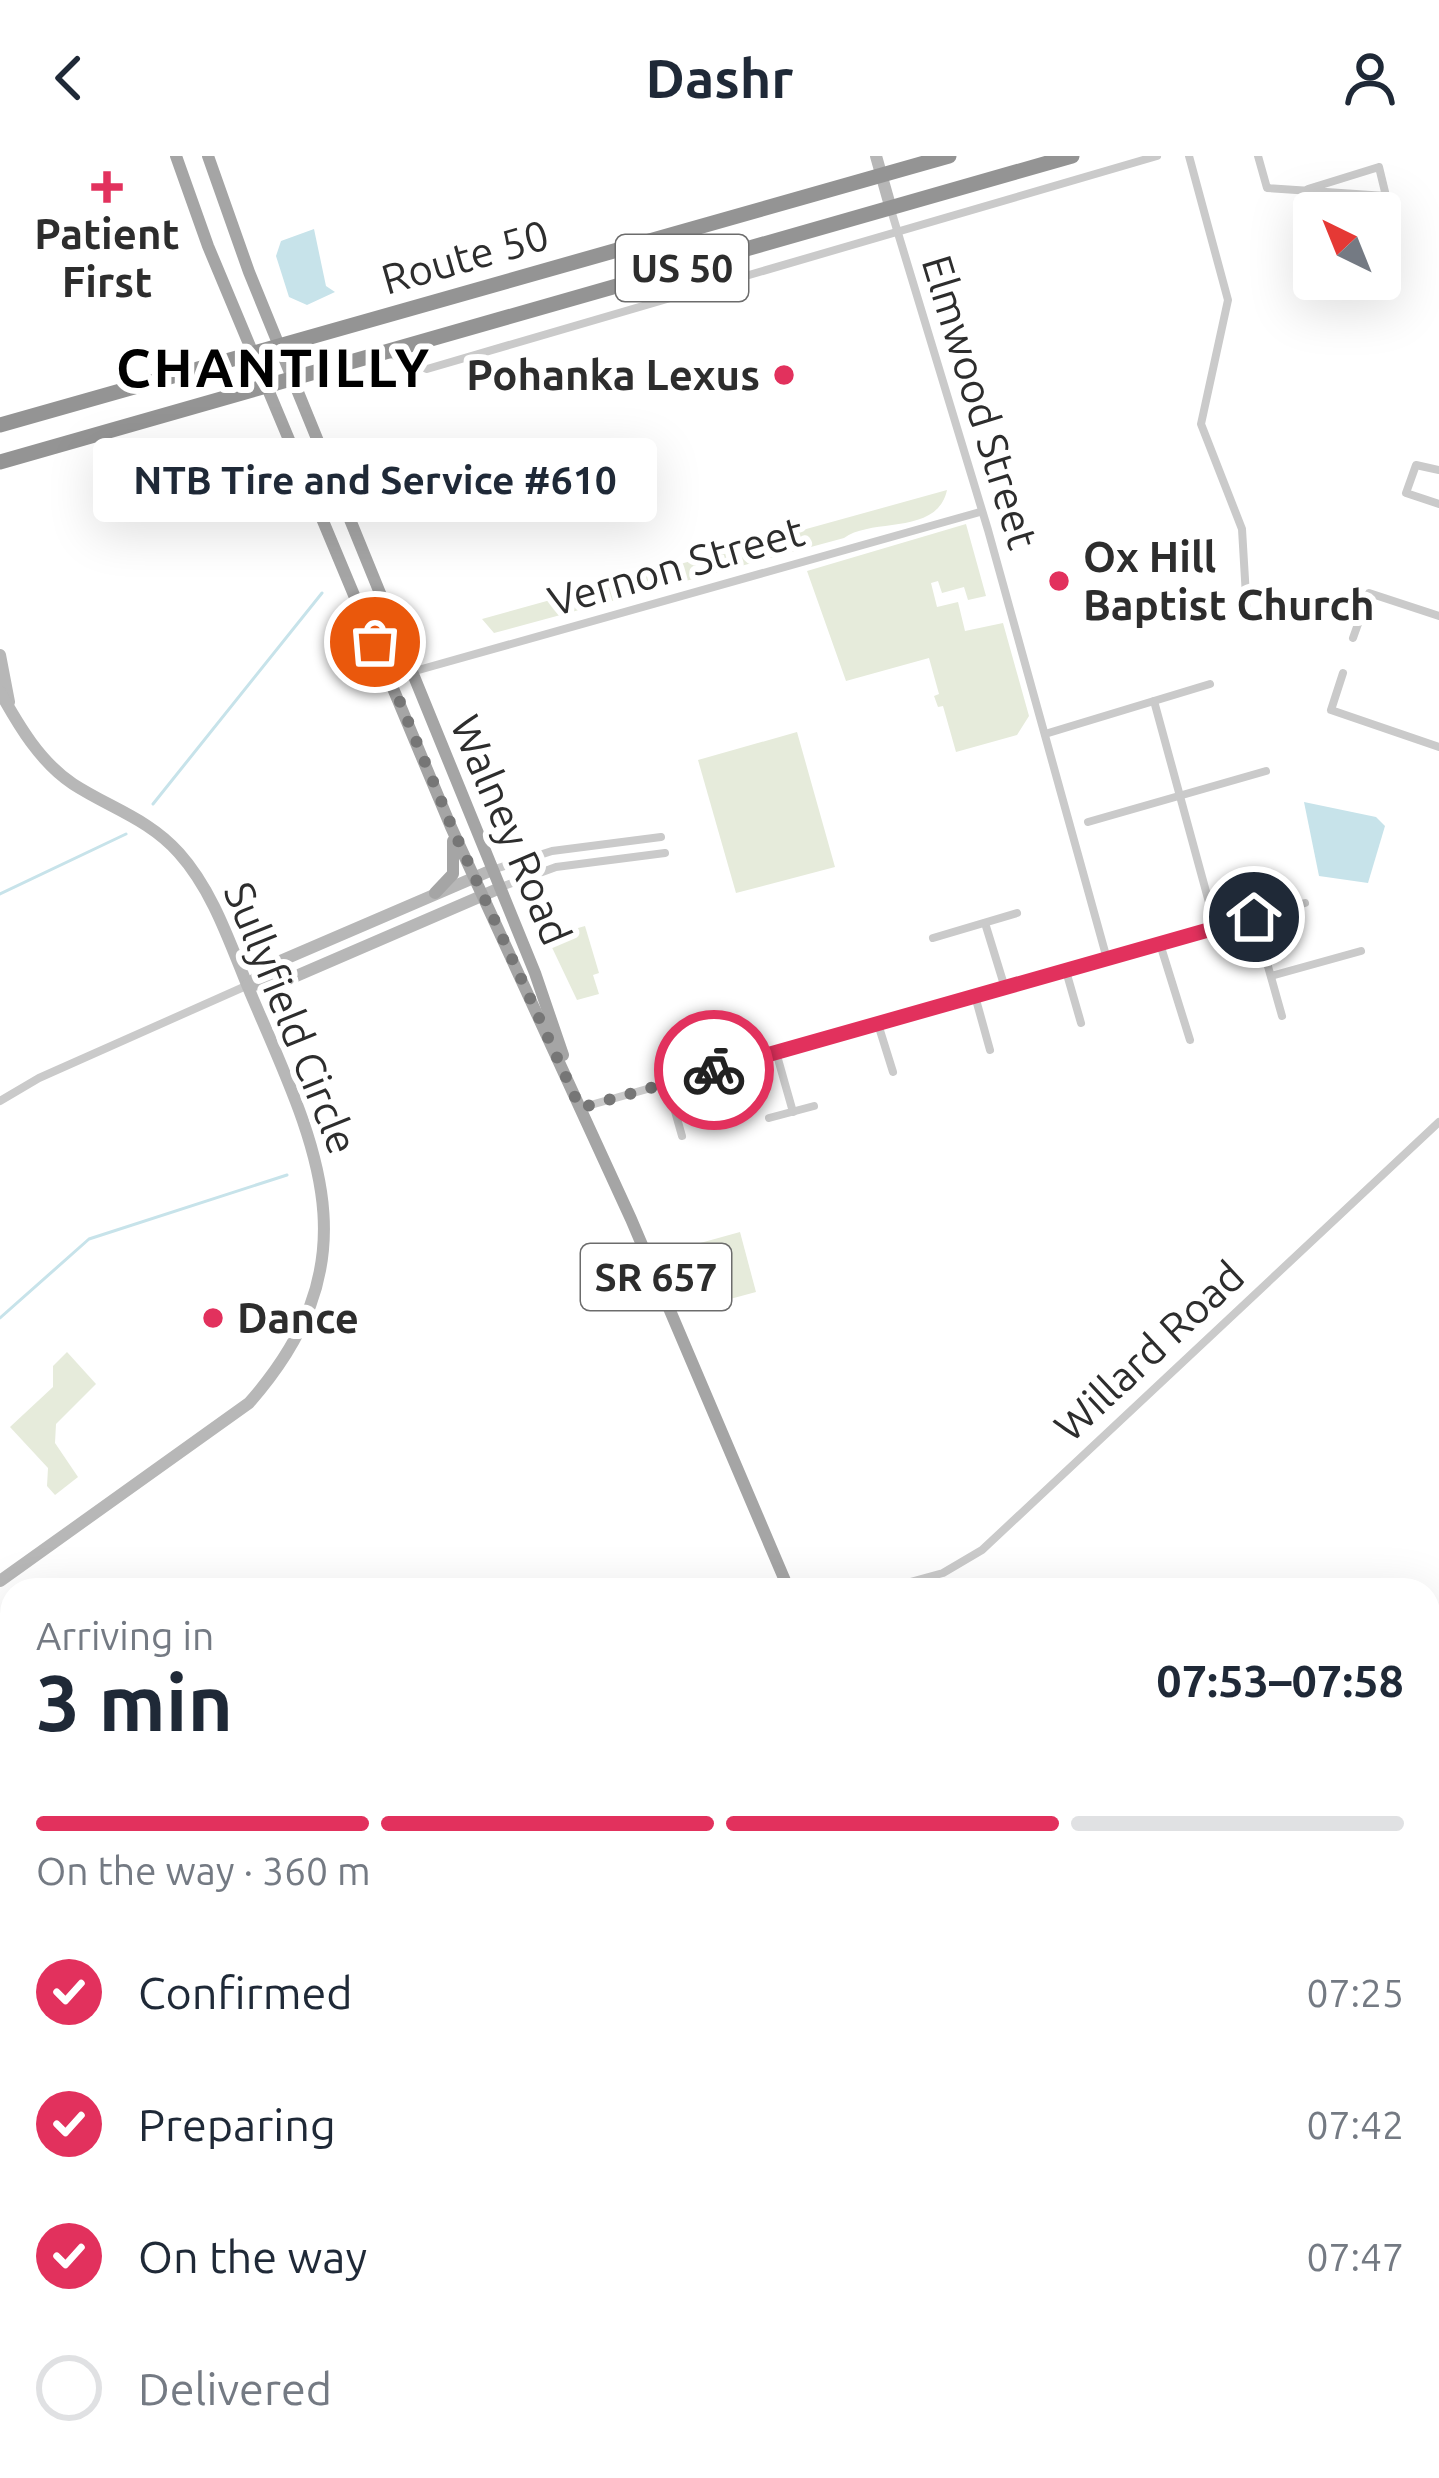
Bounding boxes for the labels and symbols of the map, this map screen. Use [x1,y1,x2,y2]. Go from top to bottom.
marker: Patient First [91,171,123,203]
north arrow [1293,192,1401,300]
place label: Patient First [34,210,180,305]
street label: Route 50 [376,210,554,303]
road number: US 50 [616,235,748,301]
street label: Elmwood Street [914,250,1047,554]
district label: CHANTILLY [116,337,432,397]
place label: Pohanka Lexus [466,351,760,398]
marker: Pohanka Lexus [771,362,797,388]
callout: NTB Tire and Service #610 [93,438,657,522]
street label: Vernon Street [543,507,809,624]
place label: Ox Hill Baptist Church [1083,533,1375,628]
marker: Ox Hill Baptist Church [1046,568,1072,594]
pin [324,591,426,693]
street label: Walney Road [442,708,581,951]
pin [1203,866,1305,968]
street label: Sullyfield Circle [216,875,367,1160]
courier [654,1010,774,1130]
road number: SR 657 [581,1244,731,1310]
street label: Willard Road [1045,1251,1253,1450]
place label: Dance [237,1294,359,1341]
marker: Dance [200,1305,226,1331]

